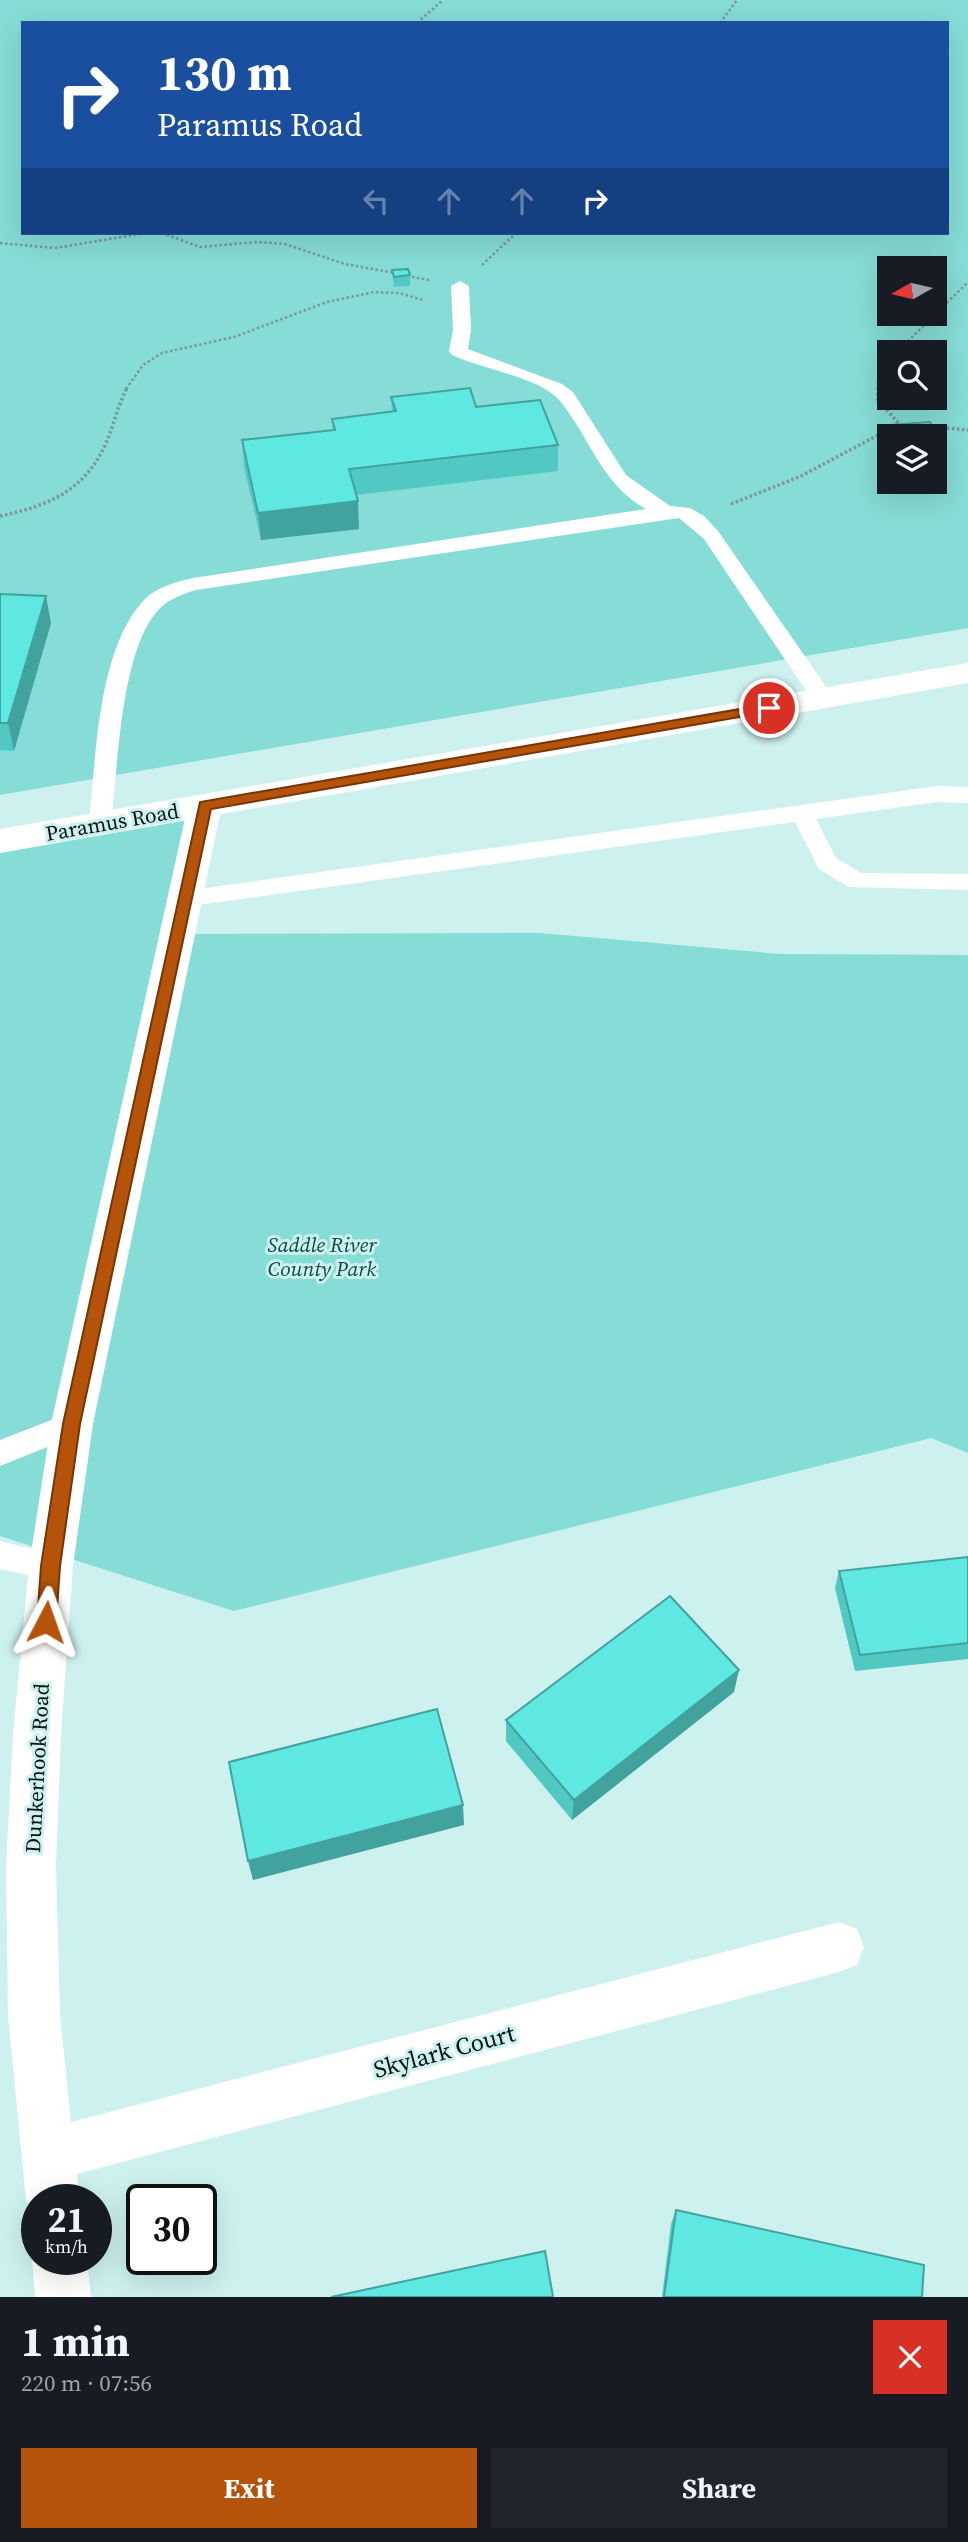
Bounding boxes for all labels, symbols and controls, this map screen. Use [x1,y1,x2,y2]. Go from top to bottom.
text: 130 m [157,39,292,106]
icon: right [42,49,133,140]
text: Paramus Road [157,103,362,147]
icon: left [357,182,395,220]
icon: ahead [430,182,468,220]
icon: ahead [503,182,541,220]
icon: right [576,182,614,220]
north arrow [877,256,947,326]
map controls [877,256,947,494]
button: search [877,340,947,410]
button: layers [877,424,947,494]
pin [739,678,799,738]
icon: arrive [750,689,788,727]
street label: Paramus Road [43,796,181,848]
park label: Saddle River County Park [267,1230,377,1283]
position arrow [9,1585,83,1659]
street label: Dunkerhook Road [18,1682,56,1854]
street label: Skylark Court [370,2016,519,2086]
speed limit sign: 30 [126,2184,217,2275]
text: 21 [48,2196,85,2244]
text: km/h [45,2234,88,2259]
text: 1 min [21,2312,130,2370]
button: close [873,2320,947,2394]
text: 220 m · 07:56 [21,2367,152,2399]
button: Exit [21,2448,477,2528]
button: Share [491,2448,947,2528]

